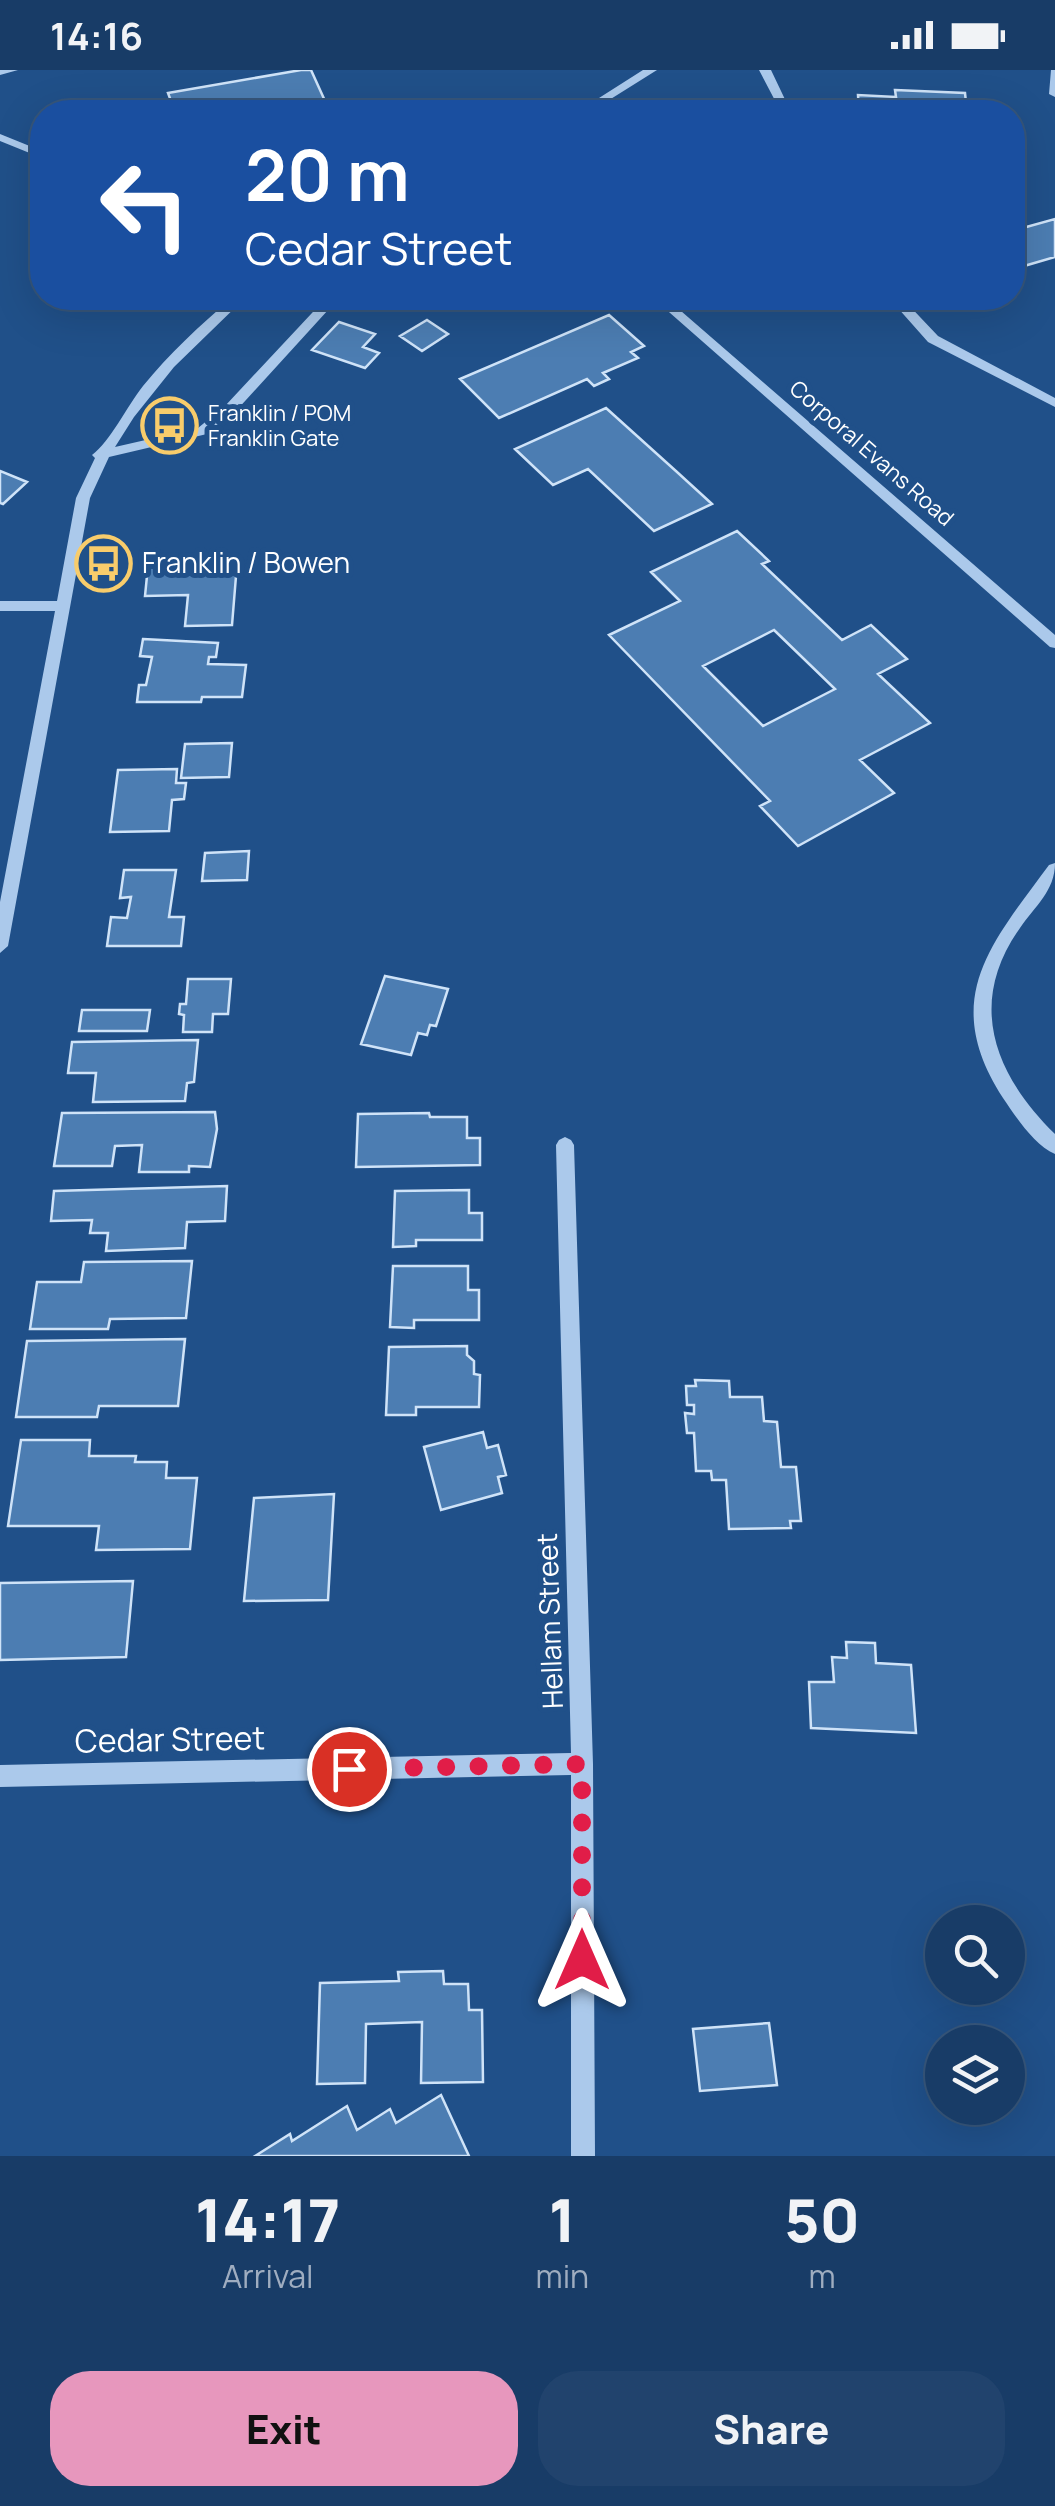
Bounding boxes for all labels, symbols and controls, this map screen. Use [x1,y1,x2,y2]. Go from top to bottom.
text: 14:16 [50,9,143,61]
text: 20 m [245,126,410,222]
icon: left [80,140,210,270]
text: Cedar Street [245,217,513,279]
street label: Corporal Evans Road [784,373,960,533]
bus stop icon: Franklin / POM Franklin Gate [139,396,199,456]
place label: Franklin / POM Franklin Gate [208,398,351,453]
bus stop icon: Franklin / Bowen [73,533,133,593]
place label: Franklin / Bowen [142,543,350,581]
street label: Hellam Street [527,1533,571,1710]
street label: Cedar Street [74,1715,265,1763]
pin [307,1727,392,1812]
icon: arrive [322,1742,377,1797]
map controls [925,1905,1025,2125]
button: search [925,1905,1025,2005]
position arrow [530,1908,634,2012]
button: layers [925,2025,1025,2125]
text: 14:17 [195,2178,340,2260]
text: 1 [549,2178,576,2260]
text: 50 [784,2178,860,2260]
text: Arrival [222,2254,313,2298]
text: min [536,2254,589,2298]
text: m [808,2254,836,2298]
button: Exit [50,2371,518,2486]
button: Share [538,2371,1005,2486]

